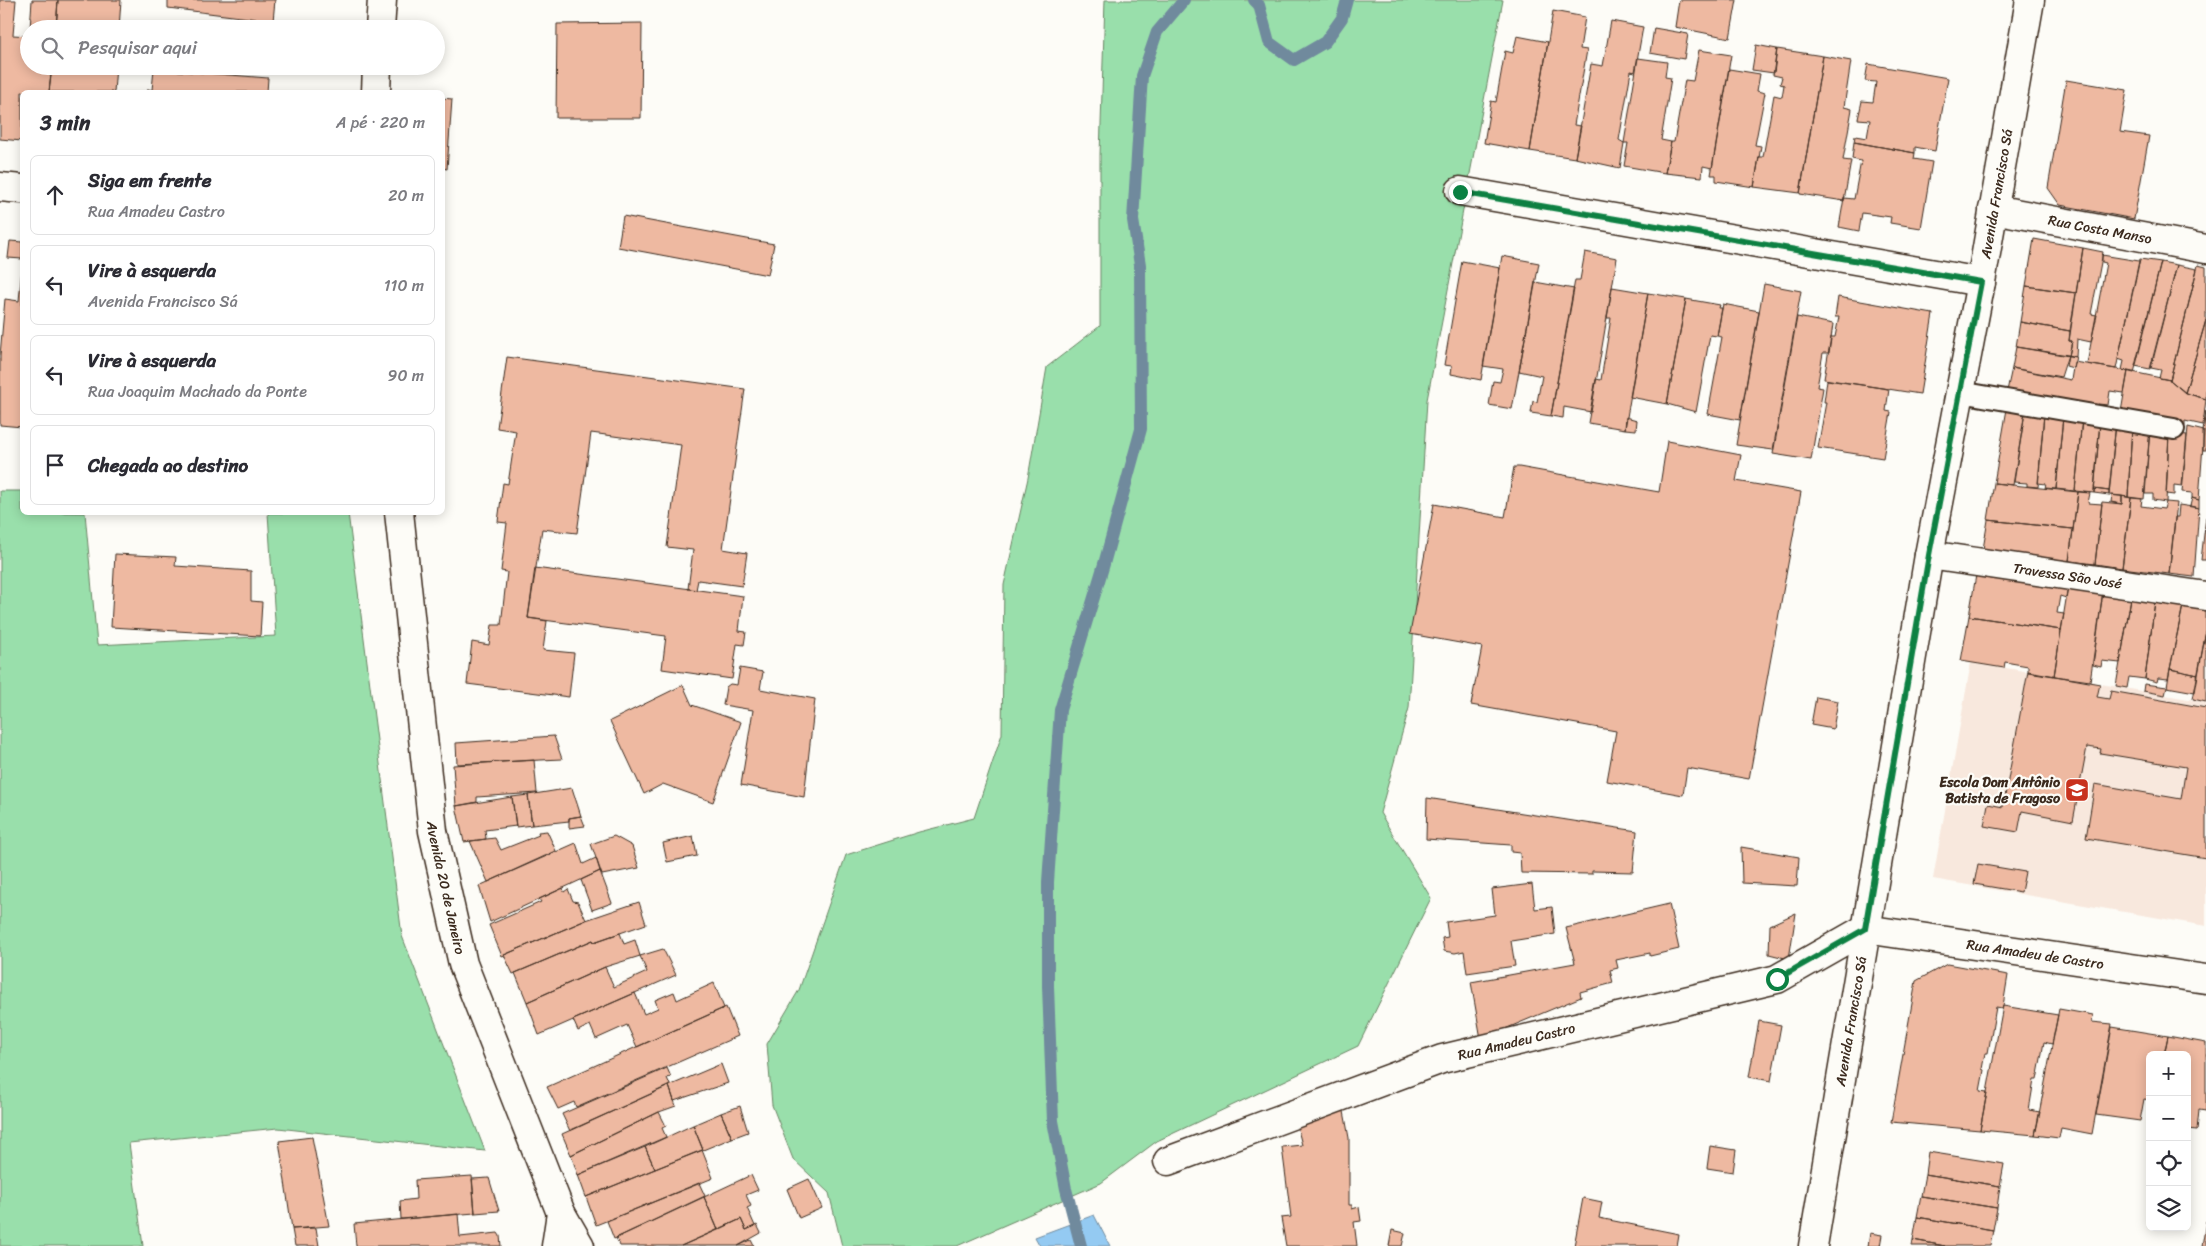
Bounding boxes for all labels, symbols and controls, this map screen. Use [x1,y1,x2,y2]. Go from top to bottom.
search box [20,20,445,75]
text: Pesquisar aqui [78,31,197,64]
icon: search [38,34,66,62]
text: 3 min [40,104,90,142]
text: A pé · 220 m [336,108,425,137]
street label: Avenida Francisco Sá [1973,127,2020,262]
text: Siga em frente [88,164,211,197]
icon: ahead [41,181,69,209]
text: 20 m [388,181,424,210]
route end [1449,181,1472,204]
text: Rua Amadeu Castro [88,197,225,226]
street label: Rua Costa Manso [2046,207,2154,251]
text: Vire à esquerda [88,254,216,287]
icon: left [41,271,69,299]
text: 110 m [384,271,424,300]
text: Avenida Francisco Sá [88,287,238,316]
text: Vire à esquerda [88,344,216,377]
icon: left [41,361,69,389]
text: 90 m [388,361,424,390]
text: Rua Joaquim Machado da Ponte [88,377,307,406]
text: Chegada ao destino [88,449,248,482]
icon: arrive [41,451,69,479]
street label: Travessa São José [2011,555,2124,596]
place label: Escola Dom Antônio Batista de Fragoso [1939,770,2061,811]
school or university icon: Escola Dom Antônio Batista de Fragoso [2064,777,2090,803]
street label: Avenida 20 de Janeiro [419,819,473,957]
street label: Rua Amadeu de Castro [1965,932,2105,976]
street label: Avenida Francisco Sá [1827,954,1874,1089]
route start [1766,968,1789,991]
street label: Rua Amadeu Castro [1455,1015,1578,1067]
map controls [2146,1051,2191,1231]
button: + [2146,1051,2191,1096]
button: − [2146,1096,2191,1141]
button: locate [2146,1141,2191,1186]
button: layers [2146,1186,2191,1231]

